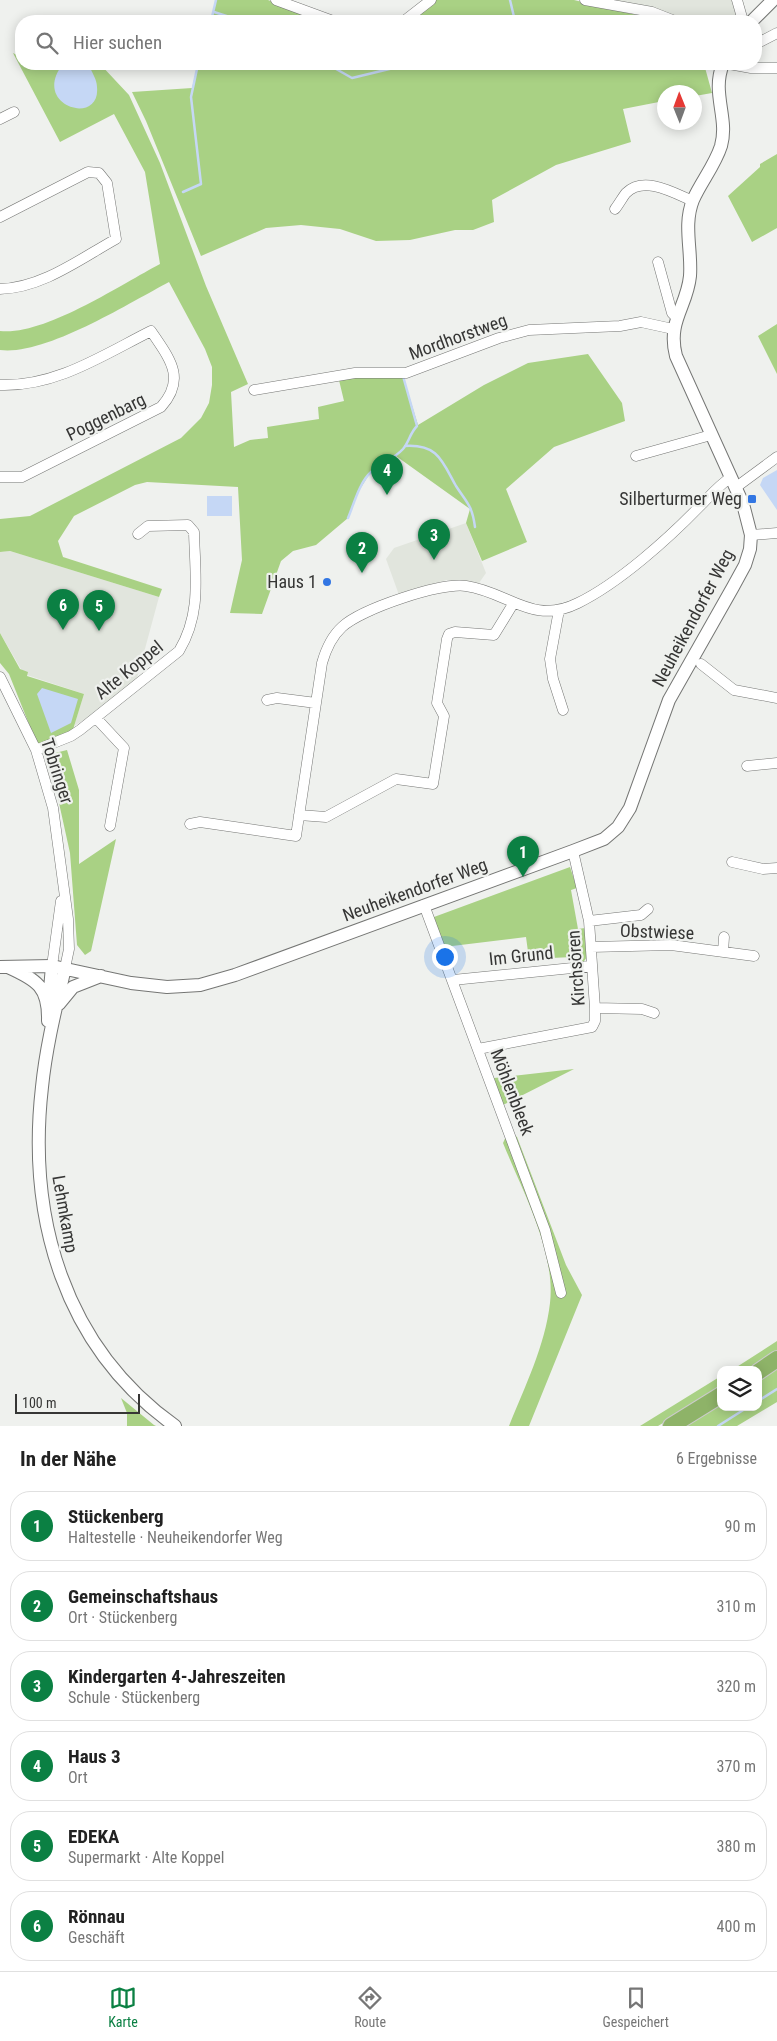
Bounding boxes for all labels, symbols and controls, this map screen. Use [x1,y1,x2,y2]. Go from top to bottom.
search box [15,15,762,70]
icon: search [33,29,61,57]
text: Hier suchen [73,31,162,54]
north arrow [657,85,702,130]
street label: Mordhorstweg [406,309,510,364]
street label: Poggenbarg [63,388,149,445]
pin: 4 [371,454,403,495]
place label: Silberturmer Weg [619,488,742,509]
marker: Silberturmer Weg [746,493,758,505]
pin: 3 [418,519,450,560]
pin: 2 [346,532,378,573]
street label: Neuheikendorfer Weg [647,545,738,690]
place label: Haus 1 [267,571,317,592]
marker: Haus 1 [321,576,333,588]
pin: 6 [47,589,79,630]
pin: 5 [83,590,115,631]
street label: Alte Koppel [90,636,167,703]
street label: Tobringer [37,735,78,807]
pin: 1 [507,836,539,877]
street label: Neuheikendorfer Weg [340,854,490,925]
street label: Obstwiese [620,920,694,943]
street label: Kirchsören [562,929,589,1007]
street label: Im Grund [488,942,554,969]
your location [432,944,458,970]
street label: Möhlenbleek [486,1046,539,1138]
street label: Lehmkamp [48,1173,83,1254]
map controls [717,1366,762,1411]
button: layers [717,1366,762,1411]
scale bar [15,1391,140,1414]
text: 100 m [22,1395,57,1411]
text: In der Nähe [20,1447,116,1471]
text: 6 Ergebnisse [676,1449,757,1468]
text: Stückenberg [68,1505,164,1528]
text: 1 [33,1517,41,1536]
text: 90 m [724,1517,756,1536]
text: Haltestelle · Neuheikendorfer Weg [68,1528,283,1547]
text: Gemeinschaftshaus [68,1585,218,1608]
text: 2 [33,1597,41,1616]
text: 310 m [717,1597,756,1616]
text: Ort · Stückenberg [68,1608,177,1627]
text: Kindergarten 4-Jahreszeiten [68,1665,286,1688]
text: 3 [33,1677,41,1696]
text: 320 m [717,1677,756,1696]
text: Schule · Stückenberg [68,1688,200,1707]
text: Haus 3 [68,1745,121,1768]
text: 4 [33,1757,41,1776]
text: 370 m [717,1757,756,1776]
text: Ort [68,1768,88,1787]
text: EDEKA [68,1825,119,1848]
text: 5 [33,1837,41,1856]
text: 380 m [717,1837,756,1856]
text: Supermarkt · Alte Koppel [68,1848,224,1867]
text: Rönnau [68,1905,125,1928]
text: 6 [33,1917,41,1936]
text: 400 m [717,1917,756,1936]
text: Geschäft [68,1928,125,1947]
tab: Karte [108,1984,138,2030]
tab: Route [354,1984,386,2030]
tab: Gespeichert [602,1984,669,2030]

